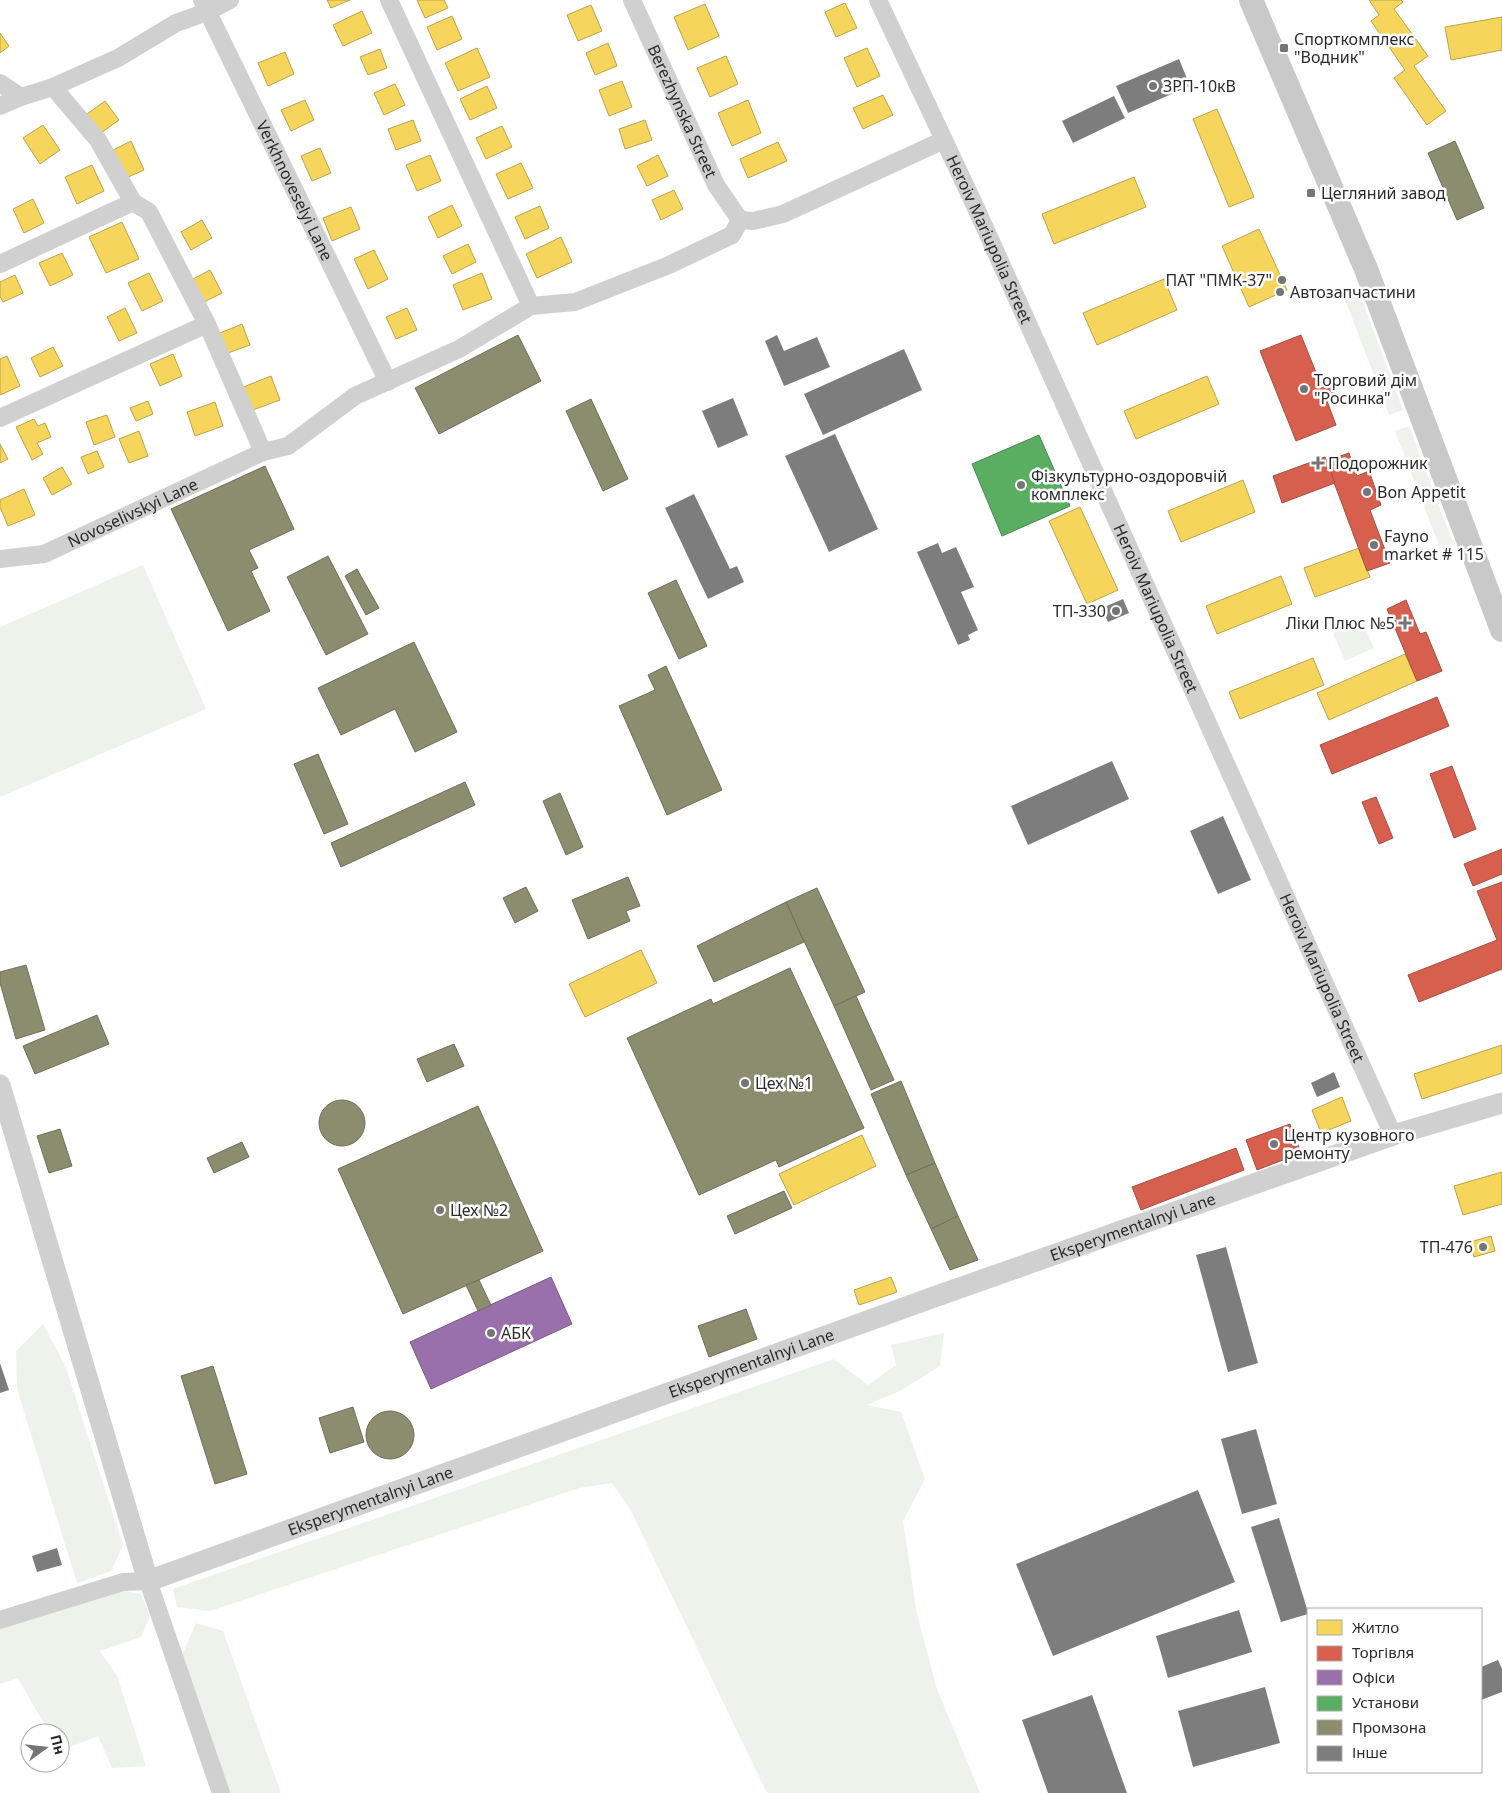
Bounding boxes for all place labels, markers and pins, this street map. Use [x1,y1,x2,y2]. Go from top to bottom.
place label: Спорткомплекс "Водник" [1294,28,1414,68]
marker: Спорткомплекс "Водник" [1278,42,1290,54]
place label: ЗРП-10кВ [1163,75,1236,97]
marker: ЗРП-10кВ [1147,80,1159,92]
place label: Цегляний завод [1321,182,1446,204]
marker: Цегляний завод [1305,187,1317,199]
place label: ПАТ "ПМК-37" [1166,269,1272,291]
marker: ПАТ "ПМК-37" [1276,274,1288,286]
place label: Автозапчастини [1290,281,1416,303]
marker: Автозапчастини [1274,286,1286,298]
place label: Торговий дім "Росинка" [1314,369,1417,409]
marker: Торговий дім "Росинка" [1298,383,1310,395]
place label: Подорожник [1328,452,1428,474]
marker: Подорожник [1312,457,1324,469]
place label: Фізкультурно-оздоровчій комплекс [1031,465,1227,505]
marker: Фізкультурно-оздоровчій комплекс [1015,479,1027,491]
place label: Bon Appetit [1377,481,1466,503]
marker: Bon Appetit [1361,486,1373,498]
place label: Fayno market # 115 [1384,525,1484,565]
marker: Fayno market # 115 [1368,539,1380,551]
place label: ТП-330 [1053,600,1106,622]
marker: ТП-330 [1110,605,1122,617]
place label: Ліки Плюс №5 [1286,612,1395,634]
marker: Ліки Плюс №5 [1399,617,1411,629]
place label: Цех №1 [755,1072,813,1094]
marker: Цех №1 [739,1077,751,1089]
place label: Центр кузовного ремонту [1284,1124,1414,1164]
marker: Центр кузовного ремонту [1268,1138,1280,1150]
place label: Цех №2 [450,1199,508,1221]
marker: Цех №2 [434,1204,446,1216]
place label: ТП-476 [1420,1236,1473,1258]
marker: ТП-476 [1477,1241,1489,1253]
place label: АБК [501,1322,531,1344]
marker: АБК [485,1327,497,1339]

